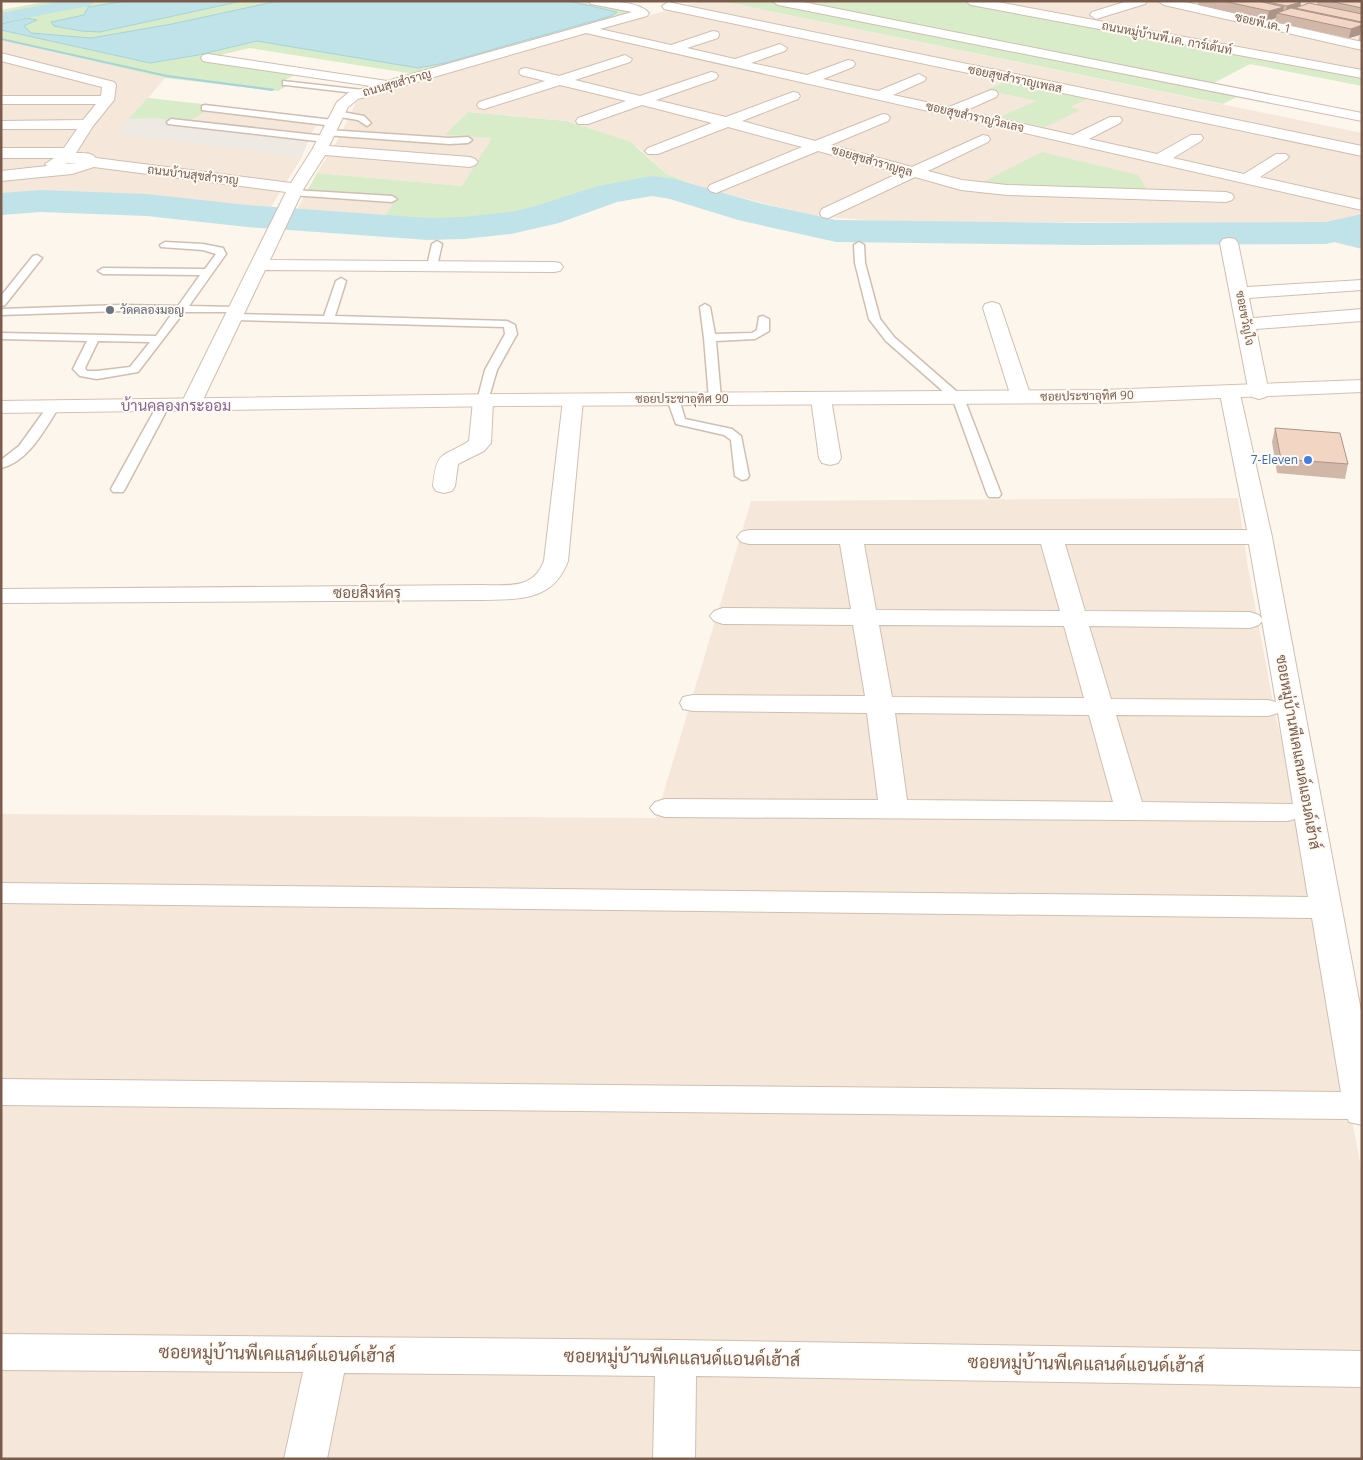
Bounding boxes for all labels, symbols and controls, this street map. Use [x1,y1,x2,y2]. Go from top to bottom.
street label: ซอยพี.เค. 1 [1233,8,1293,37]
street label: ถนนหมู่บ้านพี.เค. การ์เด้นท์ [1101,17,1234,58]
street label: ซอยสุขสำราญเพลส [966,60,1064,98]
street label: ถนนสุขสำราญ [361,65,434,101]
street label: ซอยสุขสำราญวิลเลจ [924,97,1026,137]
street label: ซอยสุขสำราญคูล [829,141,915,181]
street label: ถนนบ้านสุขสำราญ [146,160,240,190]
street label: ซอยขวัญใจ [1232,289,1259,347]
place label: วัดคลองมอญ [120,301,184,318]
marker: วัดคลองมอญ [104,304,116,316]
street label: ซอยประชาอุทิศ 90 [1040,386,1134,406]
street label: ซอยประชาอุทิศ 90 [635,390,729,408]
district label: บ้านคลองกระออม [121,395,231,415]
place label: 7-Eleven [1251,451,1298,468]
marker: 7-Eleven [1302,454,1314,466]
street label: ซอยสิงห์ครุ [333,582,401,604]
street label: ซอยหมู่บ้านพีเคแลนด์แอนด์เฮ้าส์ [1271,653,1326,851]
street label: ซอยหมู่บ้านพีเคแลนด์แอนด์เฮ้าส์ [158,1339,396,1369]
street label: ซอยหมู่บ้านพีเคแลนด์แอนด์เฮ้าส์ [563,1343,801,1373]
street label: ซอยหมู่บ้านพีเคแลนด์แอนด์เฮ้าส์ [967,1349,1205,1379]

